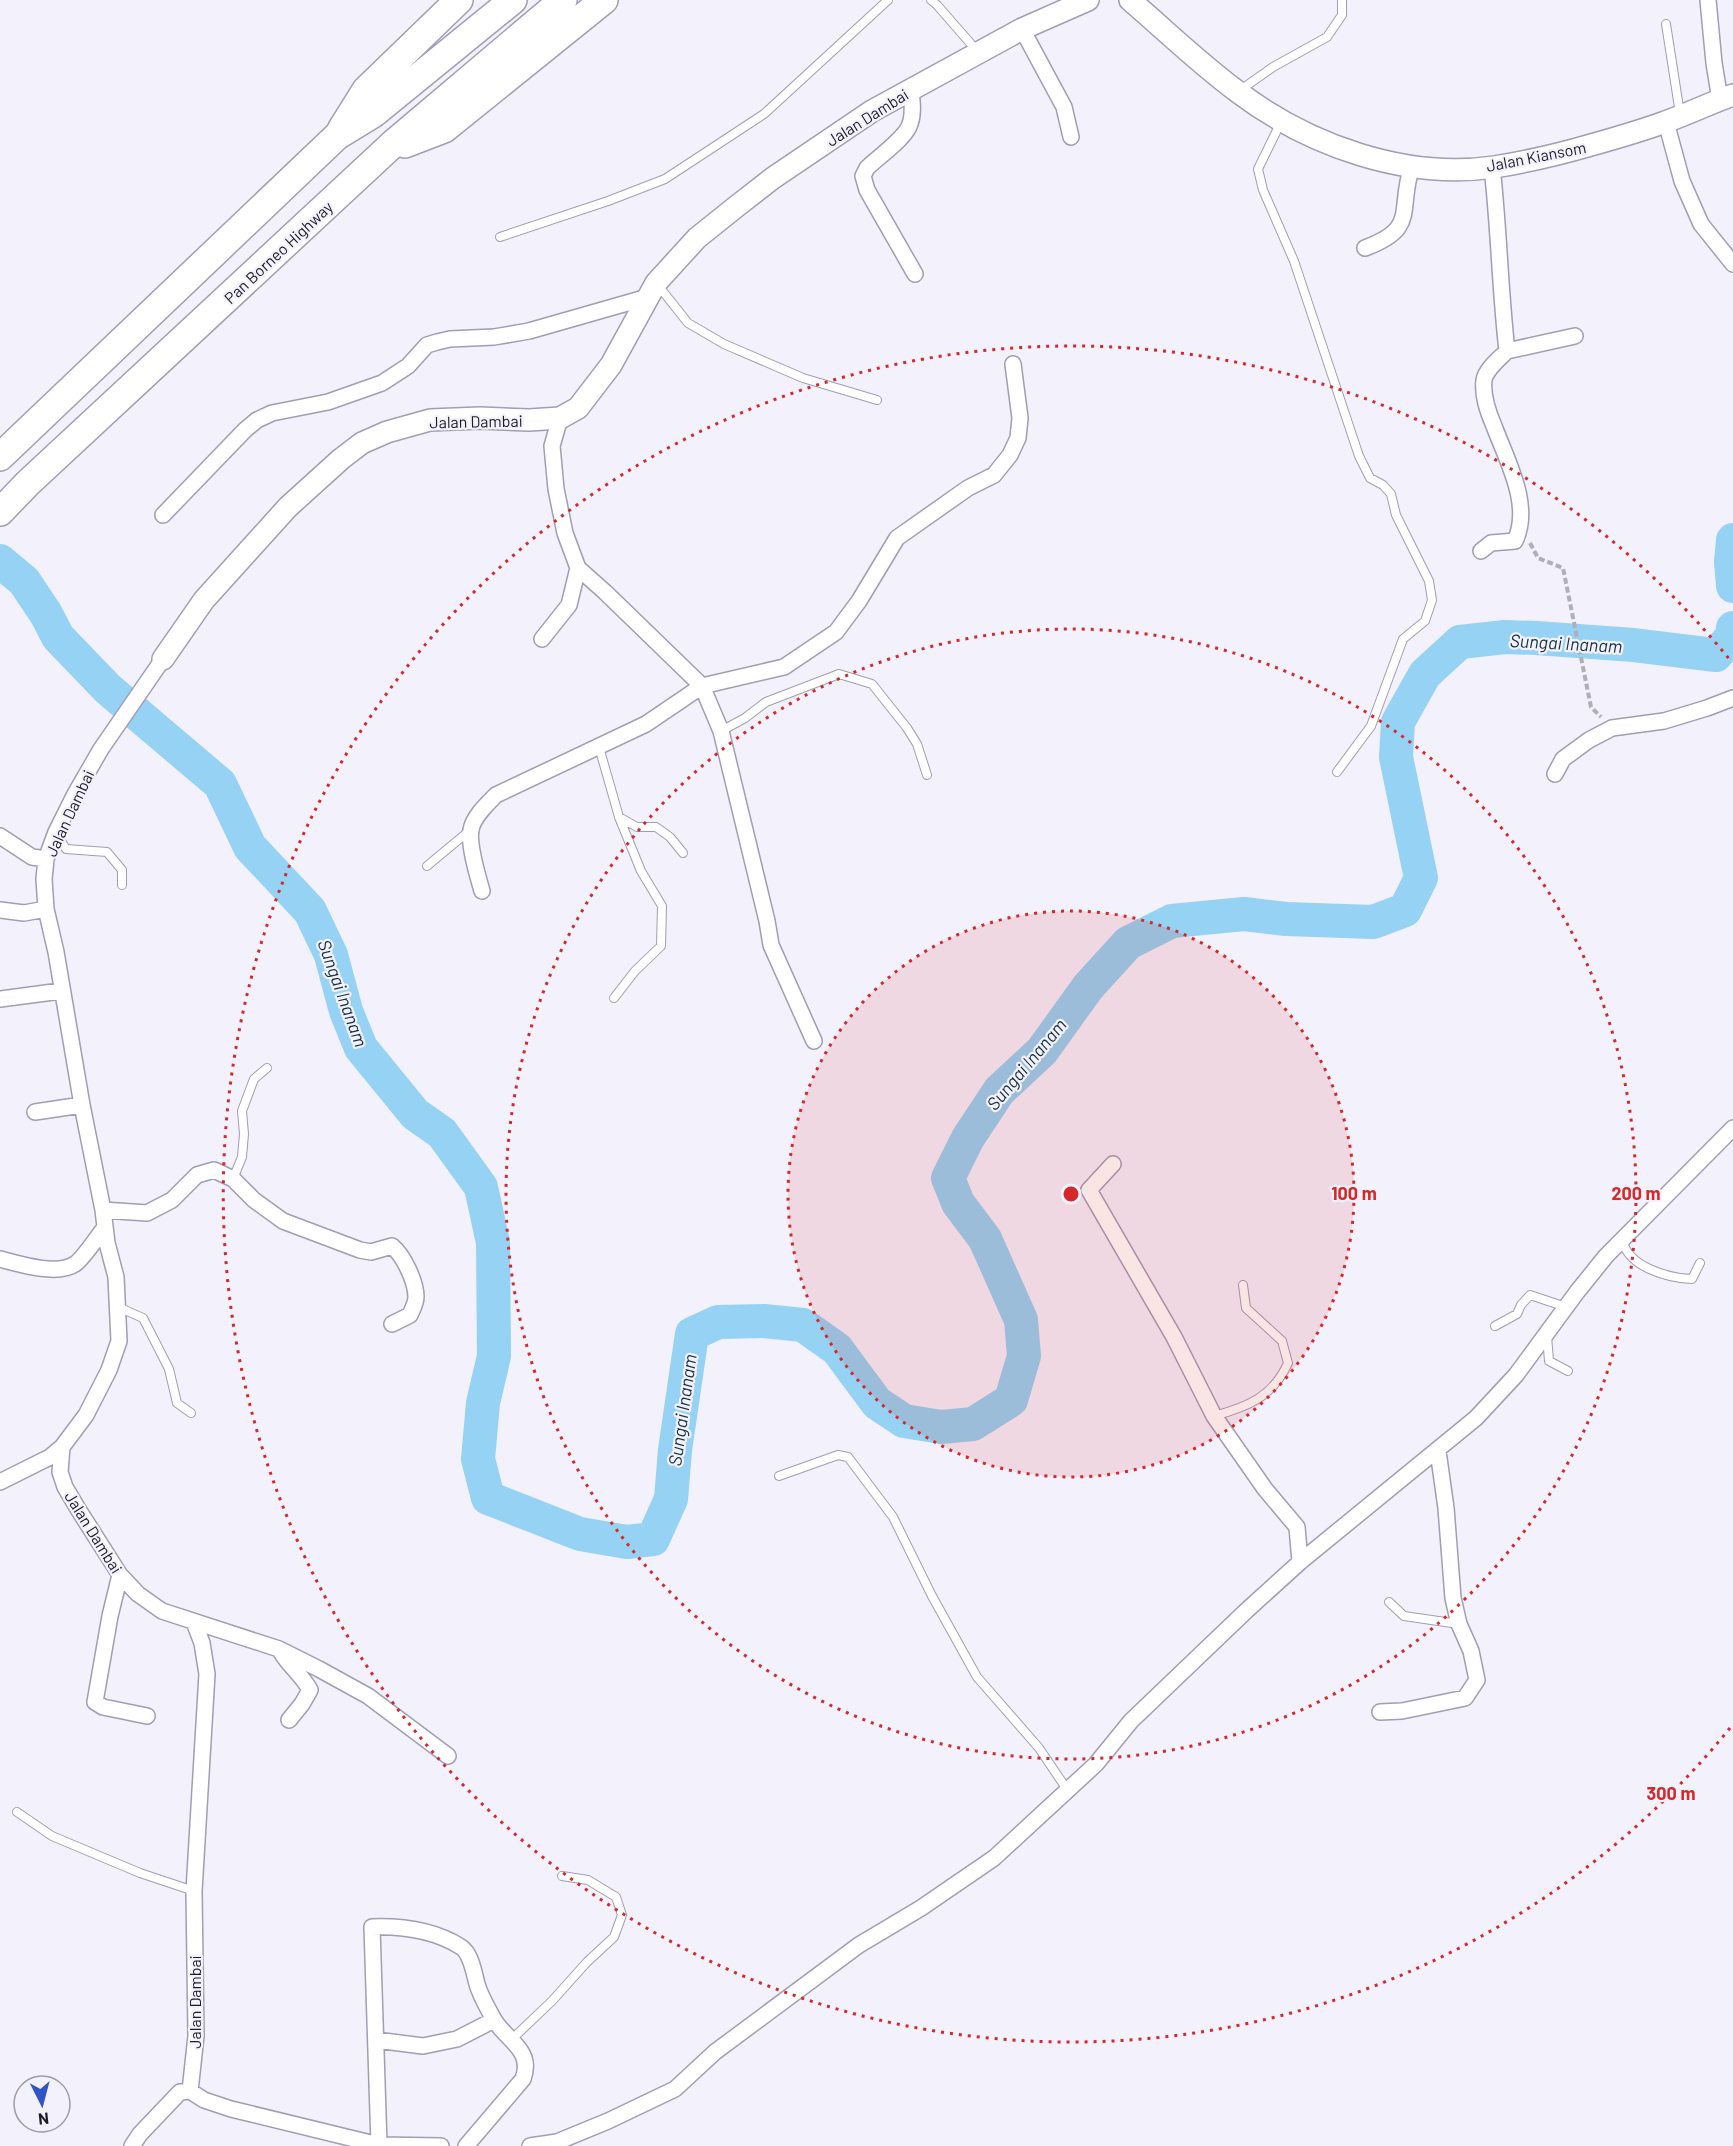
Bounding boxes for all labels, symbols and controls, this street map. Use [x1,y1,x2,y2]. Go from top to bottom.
street label: Jalan Dambai [822,84,912,150]
street label: Jalan Kiansom [1484,137,1588,175]
street label: Pan Borneo Highway [220,196,337,307]
street label: Jalan Dambai [429,411,523,431]
water label: Sungai Inanam [1509,629,1623,657]
street label: Jalan Dambai [41,767,97,859]
water label: Sungai Inanam [313,936,373,1050]
water label: Sungai Inanam [981,1014,1071,1114]
text: 100 m [1331,1182,1377,1204]
text: 200 m [1611,1182,1661,1204]
centre of rings [1061,1184,1081,1204]
water label: Sungai Inanam [663,1353,701,1467]
street label: Jalan Dambai [61,1487,127,1577]
text: 300 m [1647,1782,1695,1804]
street label: Jalan Dambai [185,1955,204,2049]
north arrow [12,2074,72,2134]
text: N [37,2109,50,2129]

